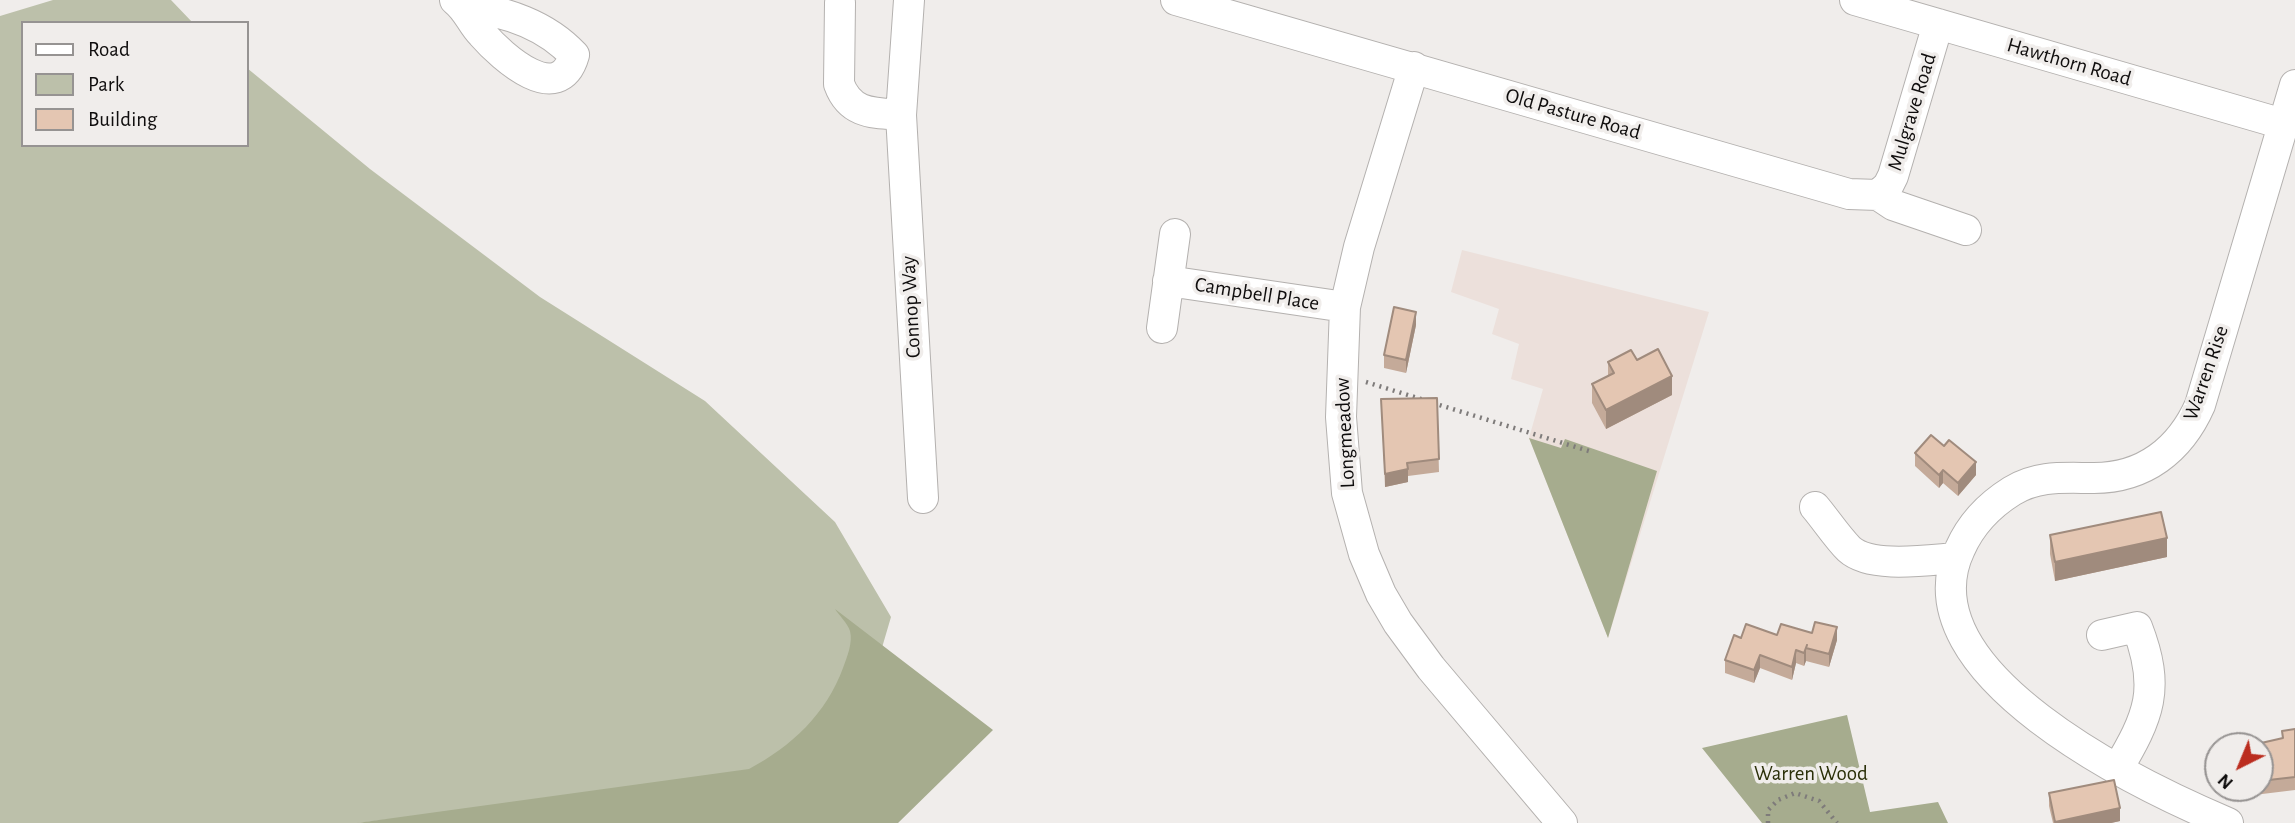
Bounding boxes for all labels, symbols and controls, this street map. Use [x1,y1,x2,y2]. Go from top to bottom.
legend [21,21,248,147]
street label: Hawthorn Road [2004,32,2134,92]
text: Road [88,39,130,60]
street label: Mulgrave Road [1882,50,1942,174]
text: Park [88,74,124,95]
street label: Old Pasture Road [1502,83,1644,145]
text: Building [88,109,157,130]
street label: Connop Way [896,255,926,359]
street label: Campbell Place [1193,272,1321,316]
street label: Warren Rise [2178,322,2234,424]
street label: Longmeadow [1330,377,1360,489]
north arrow [2204,732,2274,802]
park label: Warren Wood [1754,761,1868,787]
text: N [2214,770,2237,793]

